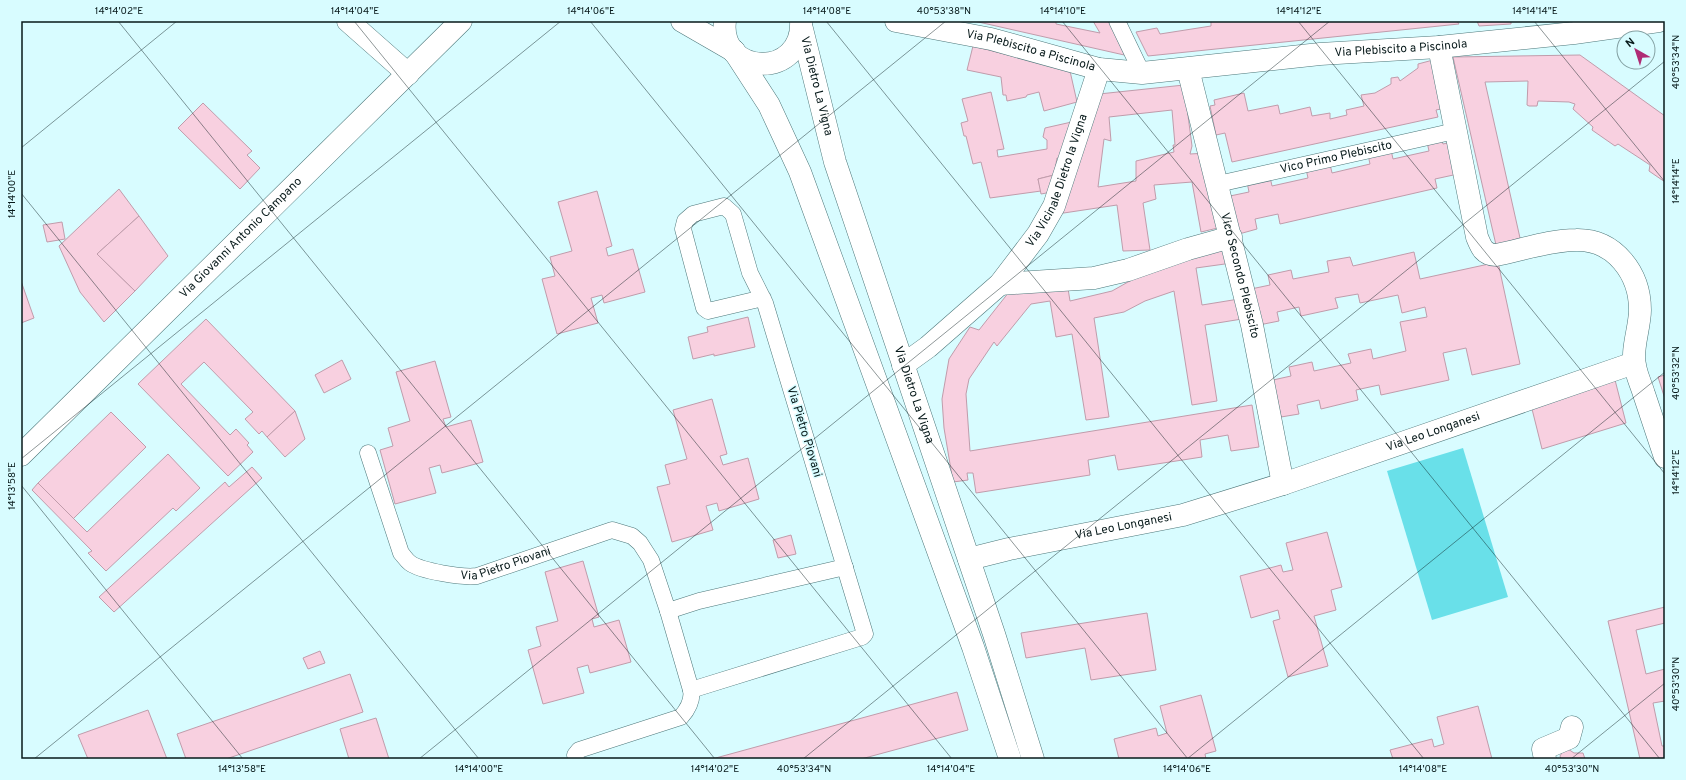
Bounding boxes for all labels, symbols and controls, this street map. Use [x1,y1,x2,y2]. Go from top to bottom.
text: 14°14'02"E [95,5,143,18]
text: 14°14'04"E [331,5,379,18]
text: 14°14'06"E [567,5,615,18]
text: 14°14'08"E [803,5,851,18]
text: 40°53'38"N [917,5,971,18]
text: 14°14'10"E [1040,5,1086,18]
text: 14°14'12"E [1276,5,1322,18]
text: 14°14'14"E [1512,5,1558,18]
street label: Via Plebiscito a Piscinola [965,26,1097,76]
north arrow [1616,30,1656,70]
street label: Via Dietro La Vigna [796,35,836,138]
text: N [1623,35,1638,51]
text: 40°53'34"N [1670,35,1683,89]
street label: Via Plebiscito a Piscinola [1334,36,1468,61]
street label: Via Vicinale Dietro la Vigna [1023,112,1092,251]
street label: Vico Primo Plebiscito [1279,137,1394,178]
text: 14°14'14"E [1670,158,1683,204]
text: 14°14'00"E [6,170,19,218]
street label: Via Giovanni Antonio Campano [176,174,306,302]
street label: Vico Secondo Plebiscito [1216,211,1263,340]
street label: Via Dietro La Vigna [890,344,937,446]
text: 40°53'32"N [1670,346,1683,400]
street label: Via Pietro Piovani [783,385,825,479]
street label: Via Leo Longanesi [1384,409,1482,456]
text: 14°14'12"E [1670,449,1683,495]
text: 14°13'58"E [6,462,19,510]
street label: Via Leo Longanesi [1074,509,1174,544]
street label: Via Pietro Piovani [460,543,553,584]
text: 40°53'30"N [1670,657,1683,711]
text: 14°13'58"E [218,763,266,776]
text: 14°14'00"E [455,763,503,776]
text: 14°14'02"E [691,763,739,776]
text: 40°53'34"N [777,763,831,776]
text: 14°14'04"E [927,763,975,776]
text: 14°14'06"E [1163,763,1211,776]
text: 14°14'08"E [1399,763,1447,776]
text: 40°53'30"N [1545,763,1599,776]

